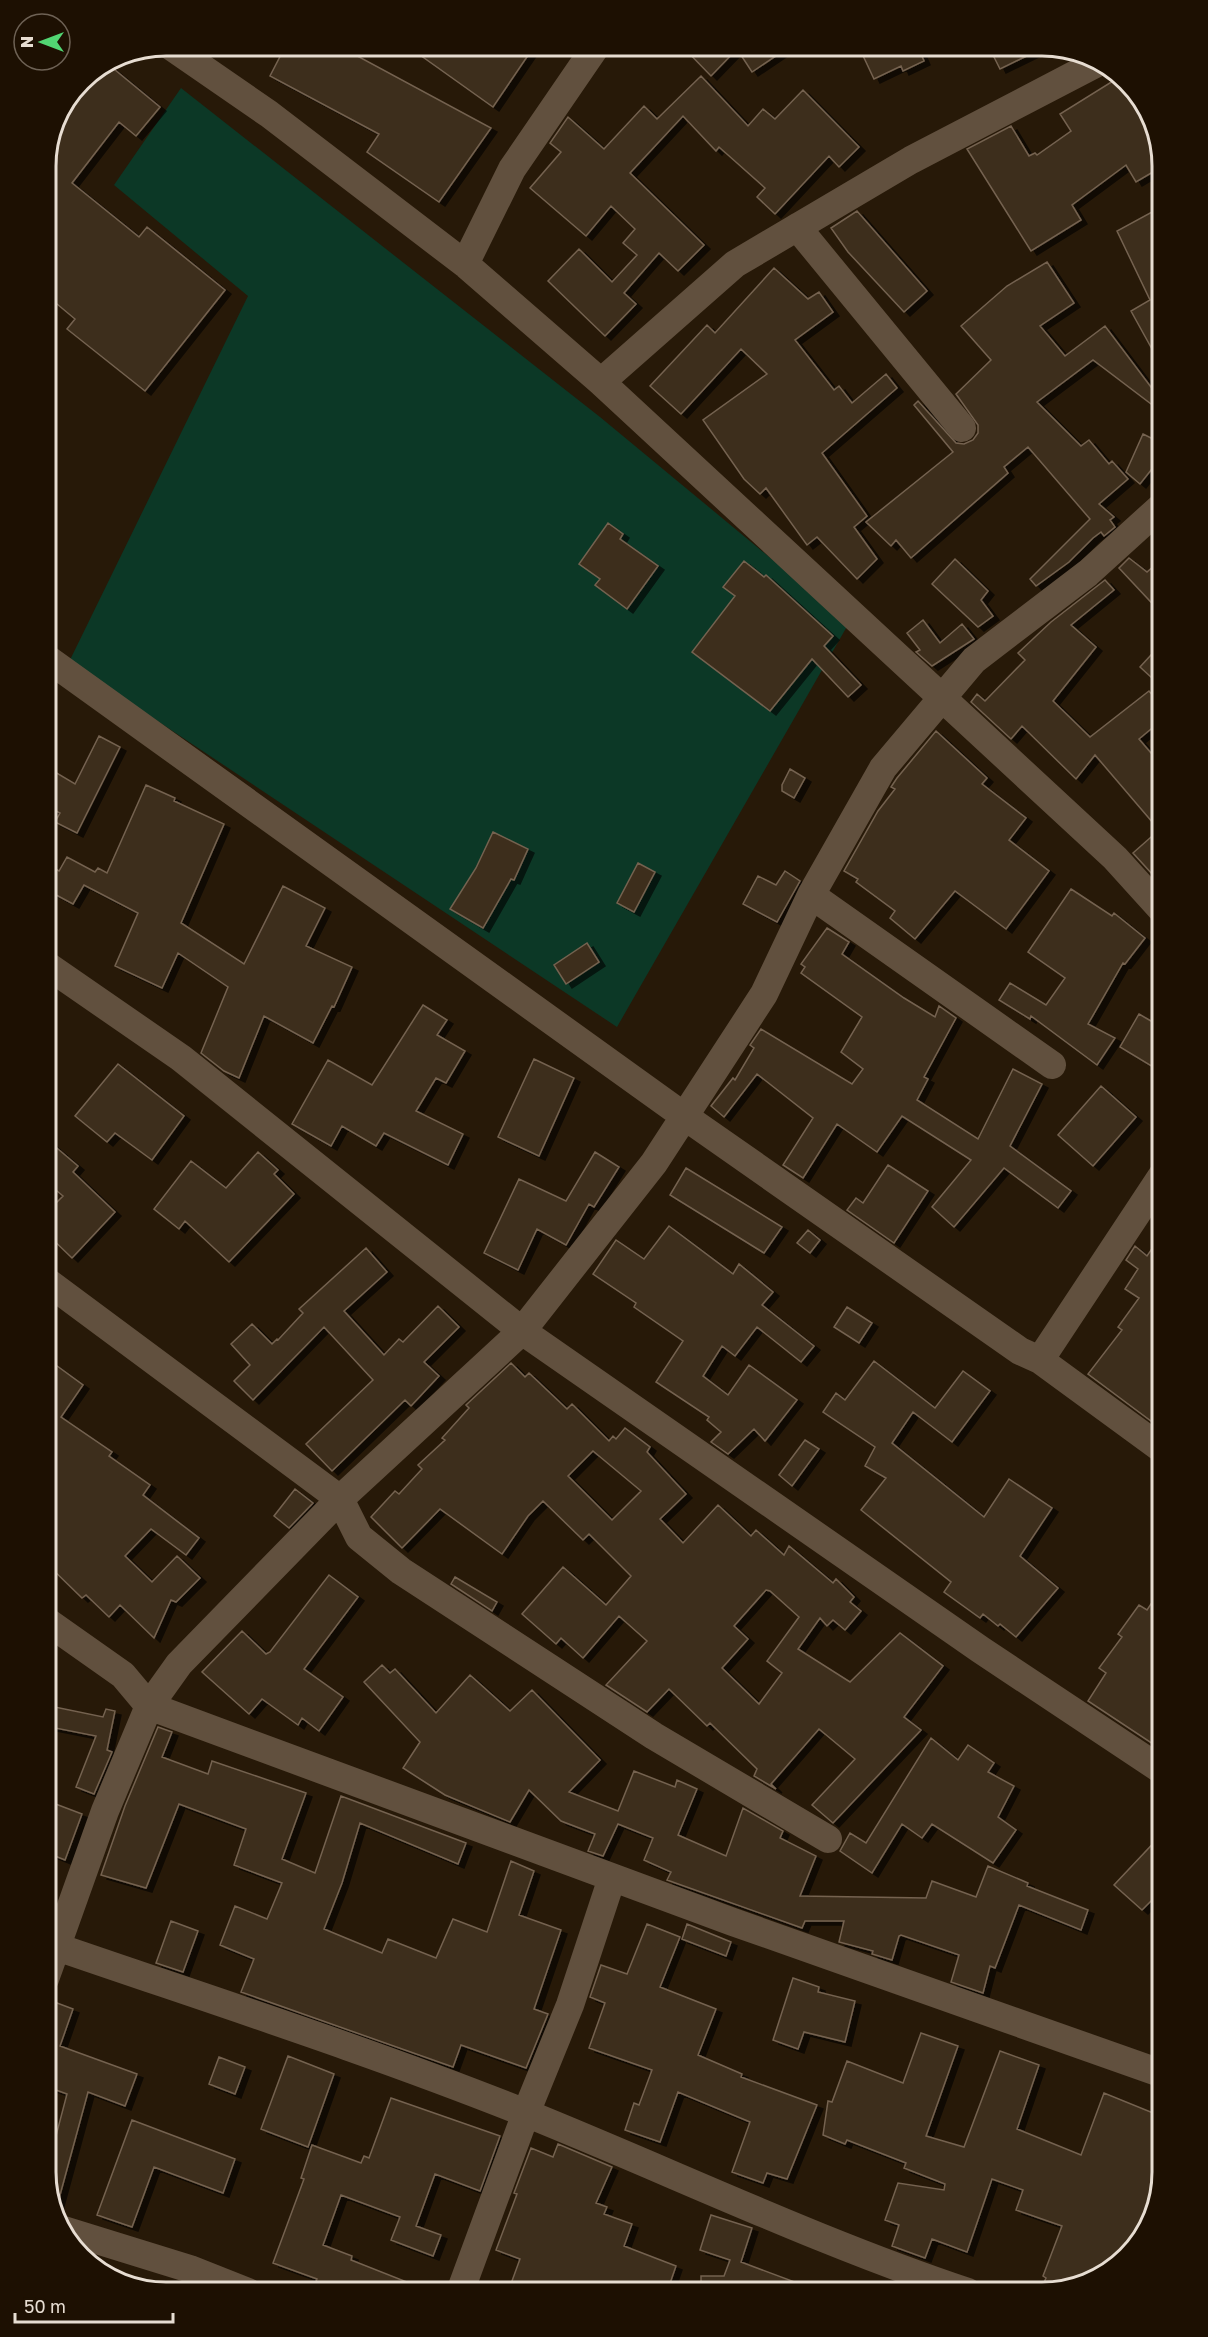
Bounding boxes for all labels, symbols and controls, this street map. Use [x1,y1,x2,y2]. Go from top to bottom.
north arrow [12,12,72,72]
text: N [17,36,37,48]
scale bar [15,2286,172,2324]
text: 50 m [24,2295,66,2317]

